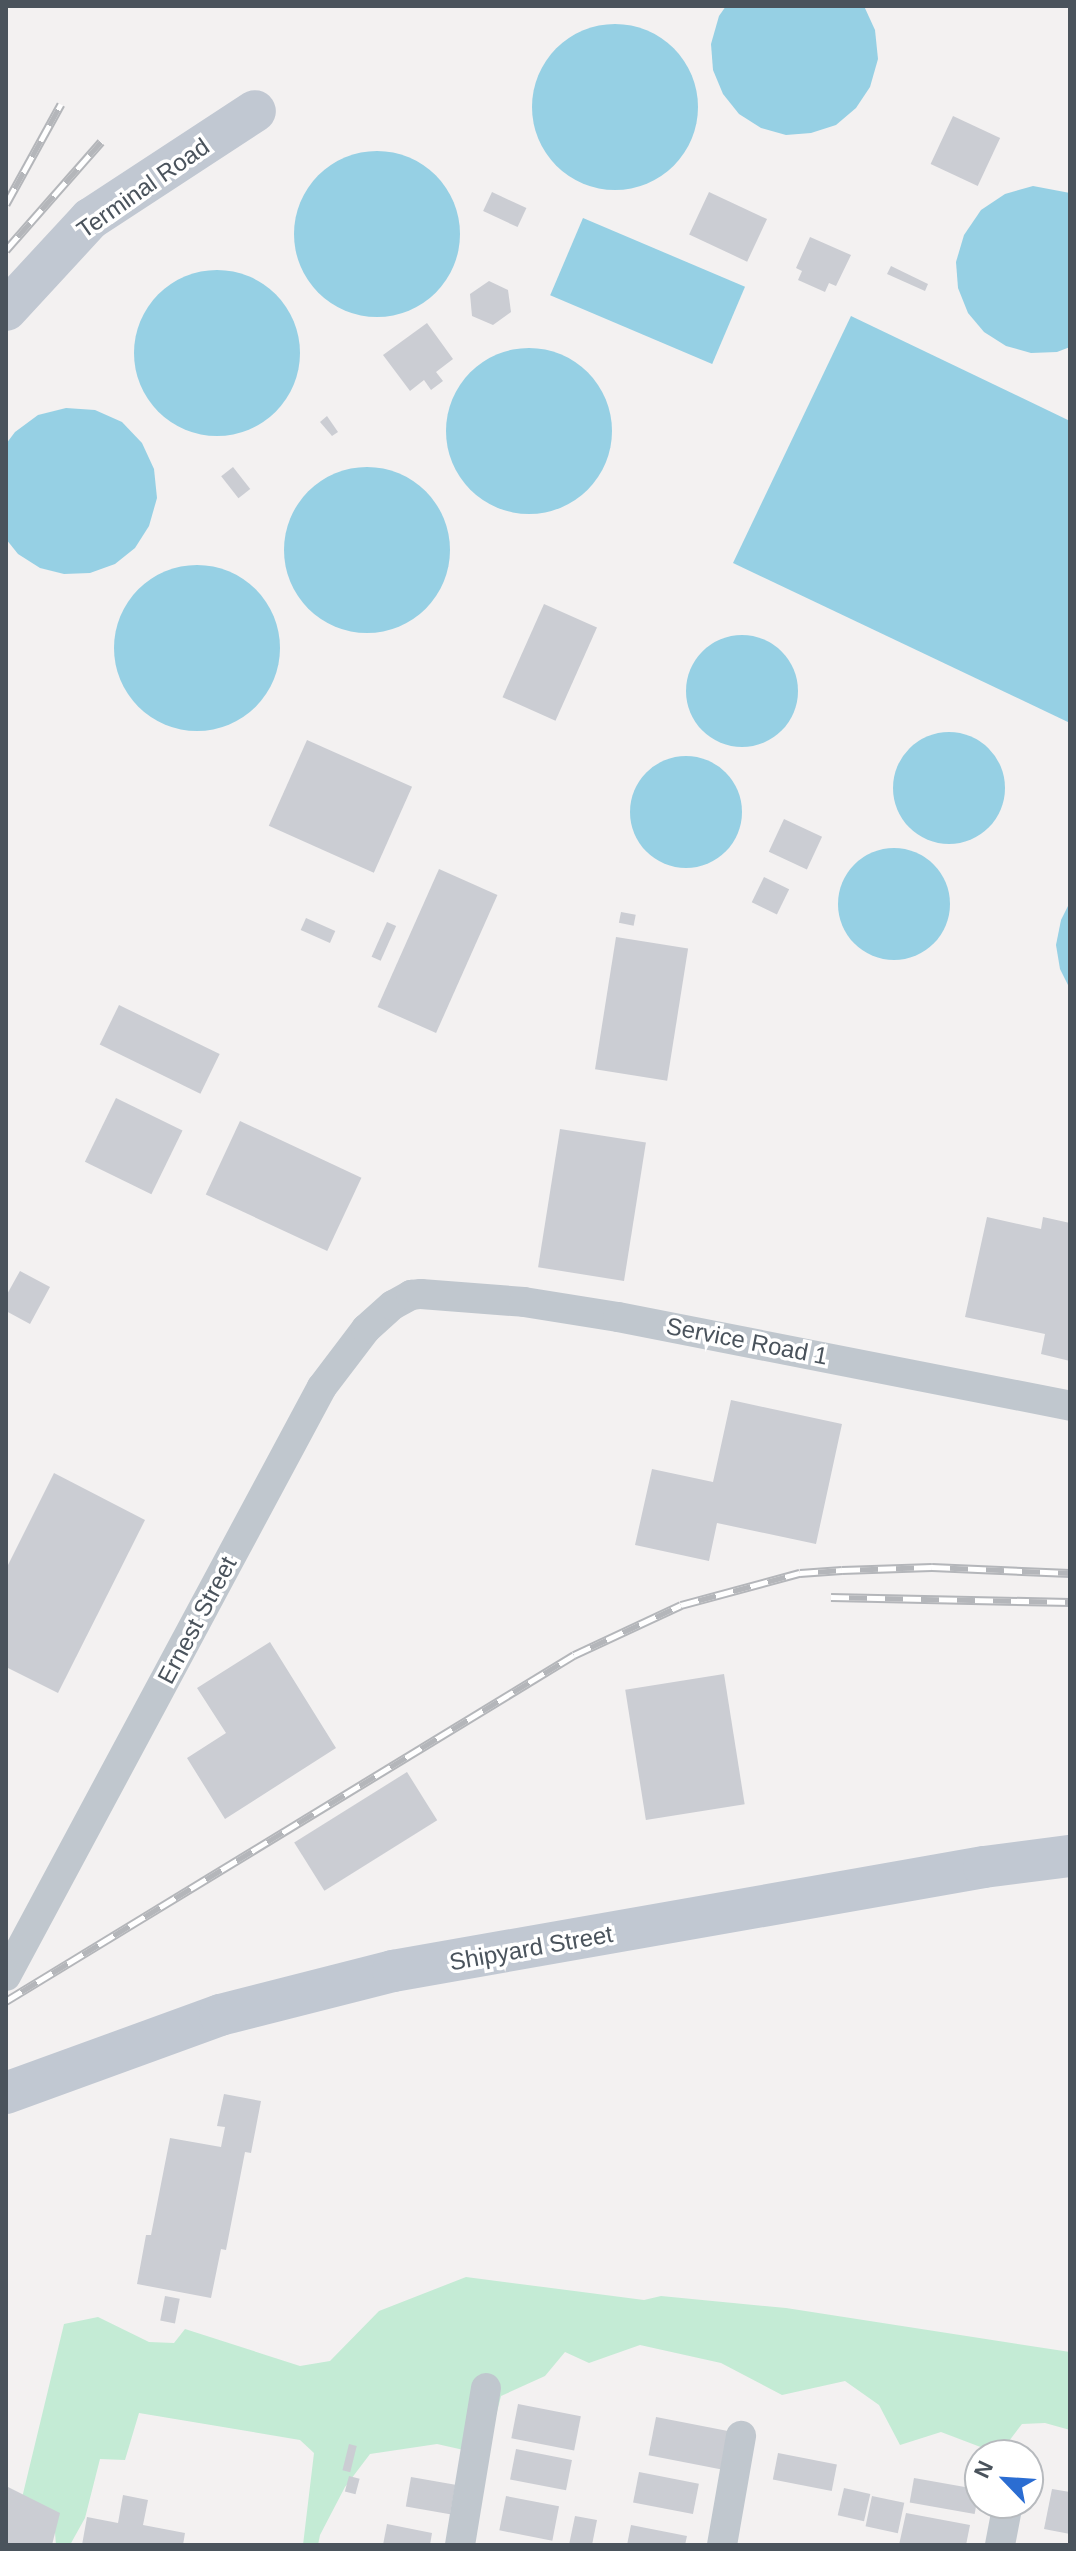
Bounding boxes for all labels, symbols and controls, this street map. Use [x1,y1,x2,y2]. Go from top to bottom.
street label: Terminal Road [71,132,215,244]
street label: Service Road 1 [664,1311,830,1371]
street label: Ernest Street [151,1551,243,1689]
street label: Shipyard Street [447,1919,615,1977]
north arrow [964,2439,1044,2519]
text: N [969,2457,998,2482]

